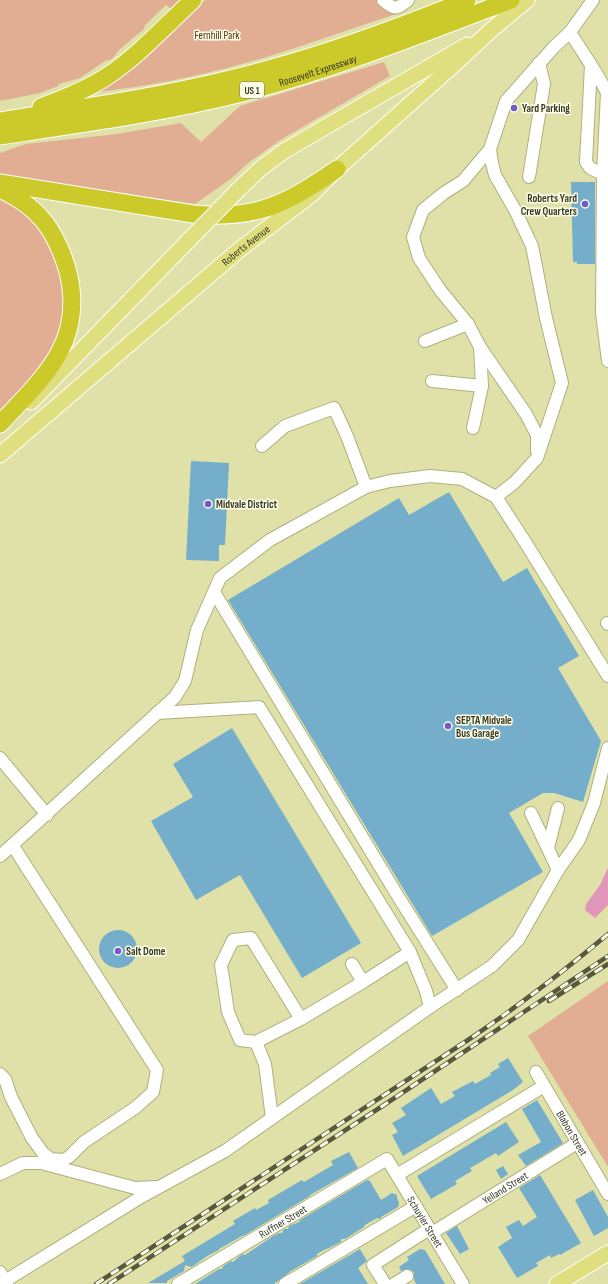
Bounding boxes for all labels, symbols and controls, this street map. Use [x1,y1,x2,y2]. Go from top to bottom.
park label: Fernhill Park [195,29,240,42]
street label: Roosevelt Expressway [277,52,359,89]
road number: US 1 [240,82,264,98]
place label: Yard Parking [522,102,570,115]
marker: Yard Parking [509,103,519,113]
place label: Roberts Yard Crew Quarters [521,192,577,218]
marker: Roberts Yard Crew Quarters [580,199,590,209]
street label: Roberts Avenue [219,223,273,269]
place label: Midvale District [216,498,278,511]
marker: Midvale District [203,499,213,509]
place label: SEPTA Midvale Bus Garage [456,714,512,740]
marker: SEPTA Midvale Bus Garage [443,721,453,731]
place label: Salt Dome [126,945,166,958]
marker: Salt Dome [113,946,123,956]
street label: Blabon Street [553,1109,590,1159]
street label: Yelland Street [480,1169,531,1207]
street label: Schuyler Street [404,1194,446,1250]
street label: Ruffner Street [257,1202,310,1241]

